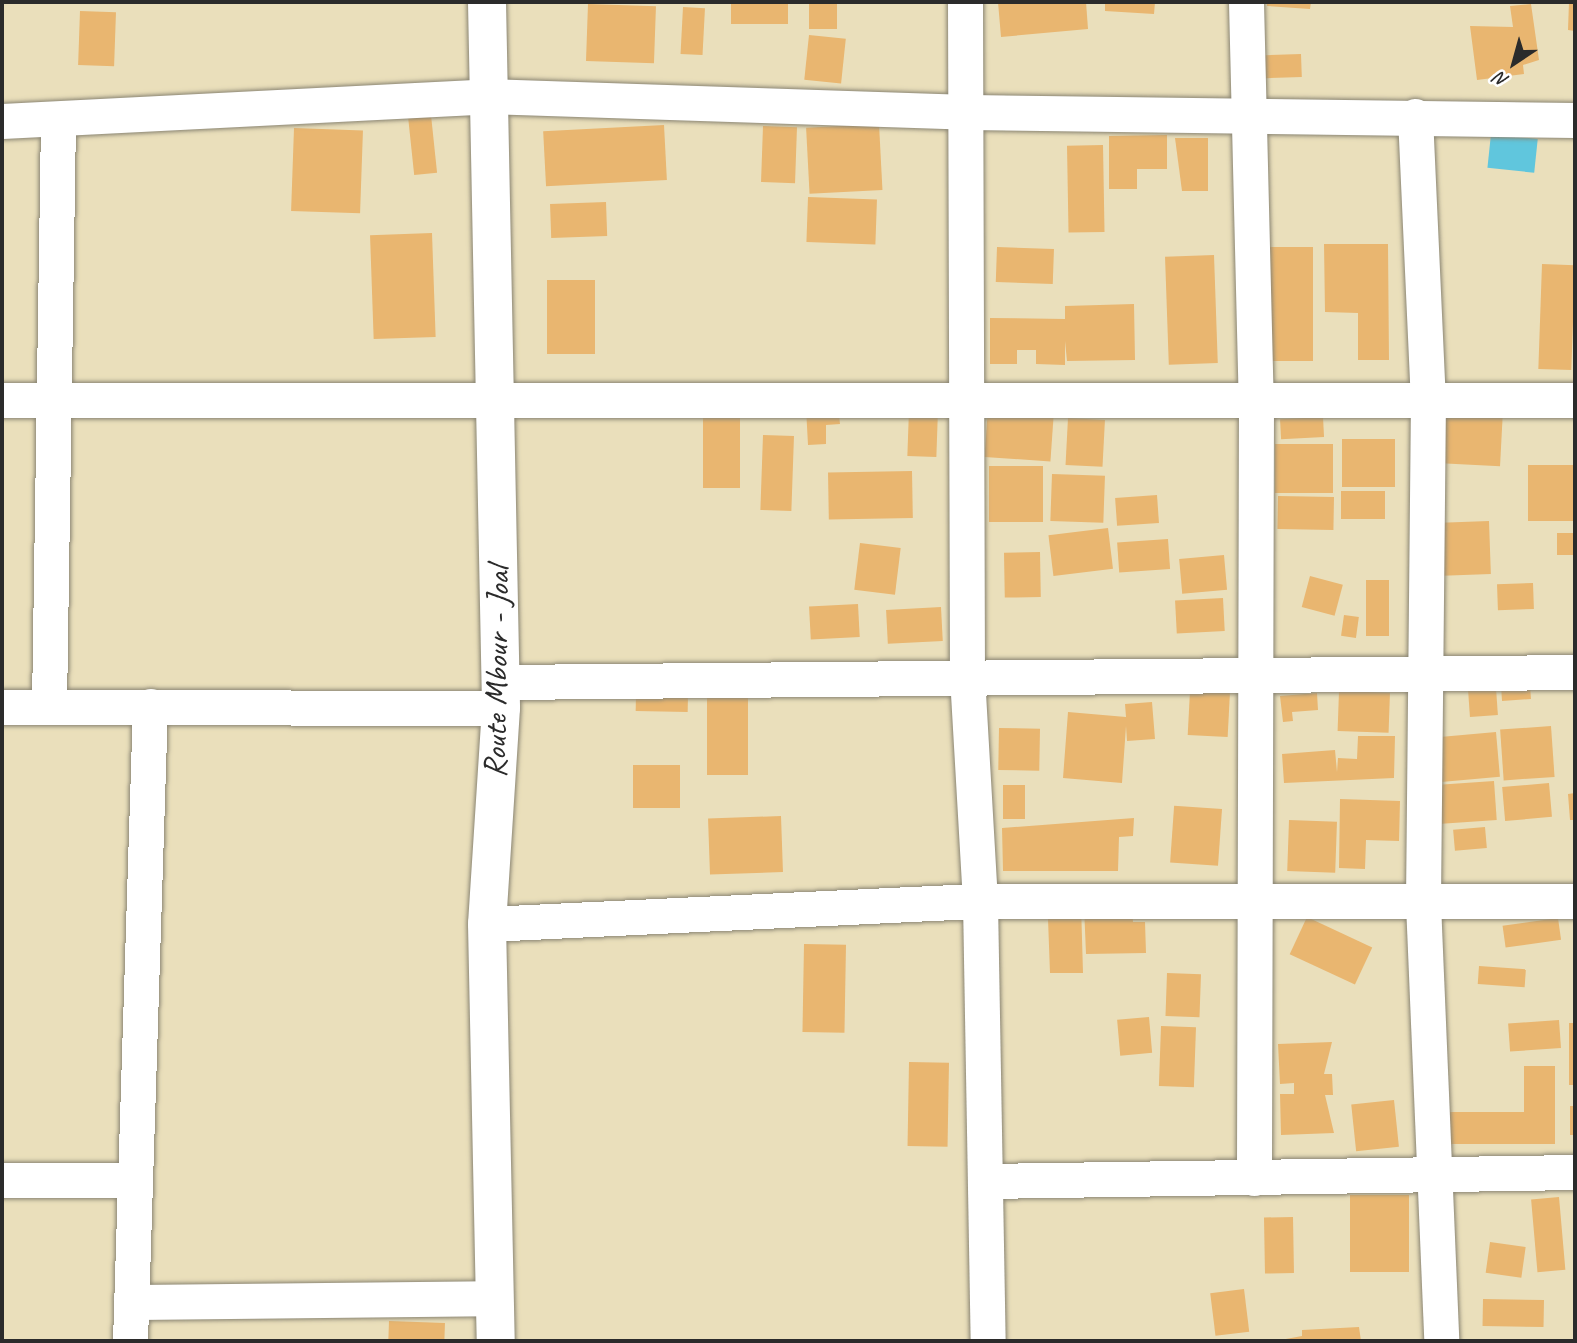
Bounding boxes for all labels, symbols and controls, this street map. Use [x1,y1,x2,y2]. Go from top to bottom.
north arrow [1479,28,1549,98]
text: N [1490,67,1513,93]
street label: Route Mbour - Joal [475,566,519,778]

